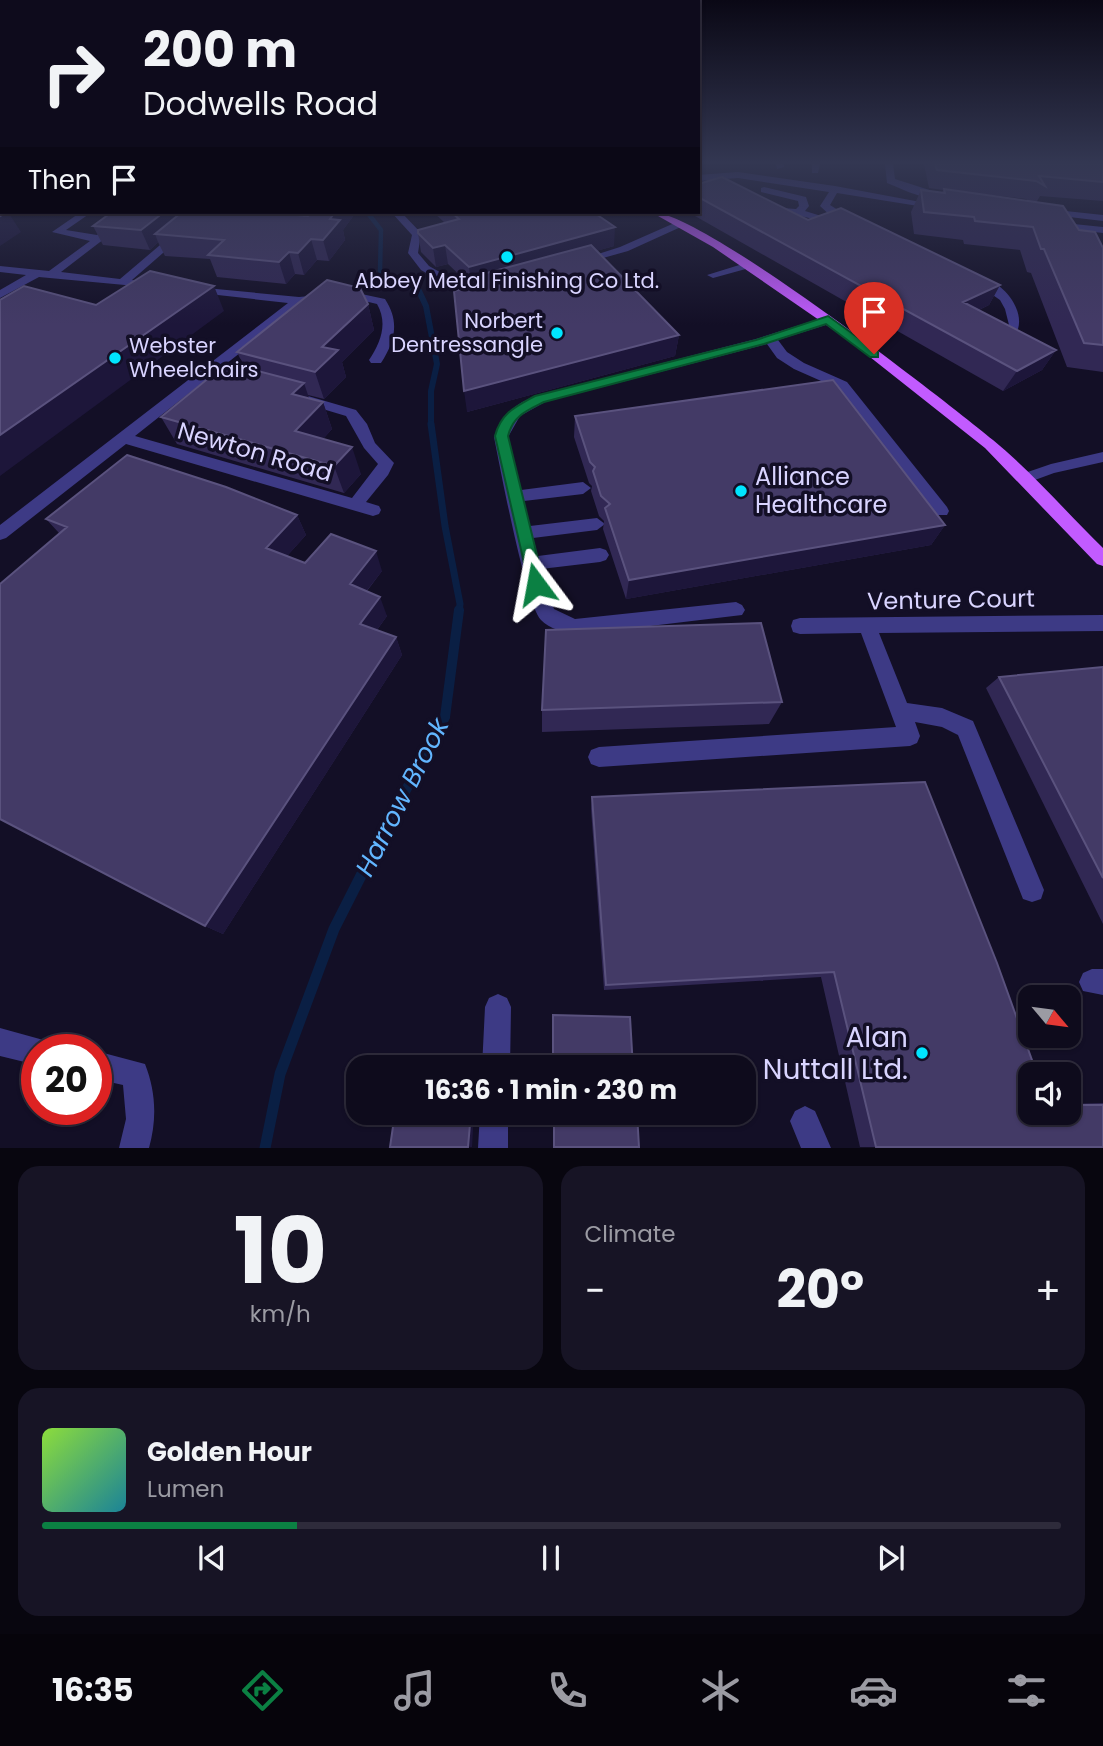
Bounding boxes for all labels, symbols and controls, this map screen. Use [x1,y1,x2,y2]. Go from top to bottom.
text: 200 m [143,16,297,84]
icon: right [28,28,119,119]
text: Dodwells Road [143,81,378,126]
icon: arrive [105,161,143,199]
text: Then [28,162,91,198]
marker: Abbey Metal Finishing Co Ltd. [499,249,515,265]
place label: Abbey Metal Finishing Co Ltd. [355,266,659,295]
pin [844,282,904,354]
icon: arrive [855,293,893,331]
place label: Norbert Dentressangle [391,306,543,359]
marker: Norbert Dentressangle [549,325,565,341]
place label: Webster Wheelchairs [129,331,259,384]
marker: Webster Wheelchairs [107,350,123,366]
street label: Newton Road [174,414,336,489]
place label: Alliance Healthcare [755,460,887,521]
marker: Alliance Healthcare [733,483,749,499]
position arrow [499,547,573,621]
street label: Venture Court [867,582,1035,617]
water label: Harrow Brook [347,710,458,882]
north arrow [1018,985,1082,1048]
map controls [1018,985,1081,1125]
place label: Alan Nuttall Ltd. [763,1018,908,1089]
speed limit sign: 20 [21,1034,112,1125]
marker: Alan Nuttall Ltd. [914,1045,930,1061]
button: sound [1018,1062,1081,1125]
text: 16:36 · 1 min · 230 m [425,1072,677,1108]
text: 10 [233,1187,327,1315]
text: Climate [585,1218,675,1250]
text: 20° [776,1253,864,1326]
text: − [585,1264,605,1317]
text: + [1035,1264,1061,1317]
text: km/h [250,1298,311,1330]
text: Golden Hour [147,1434,312,1470]
text: Lumen [147,1473,224,1505]
icon: previous [193,1539,231,1577]
icon: pause [532,1539,570,1577]
icon: next [872,1539,910,1577]
icon: directions [238,1666,287,1715]
icon: music [390,1666,439,1715]
icon: phone [543,1666,592,1715]
icon: climate [696,1666,745,1715]
icon: car [849,1666,898,1715]
icon: filters [1002,1666,1051,1715]
text: 16:35 [52,1667,134,1712]

